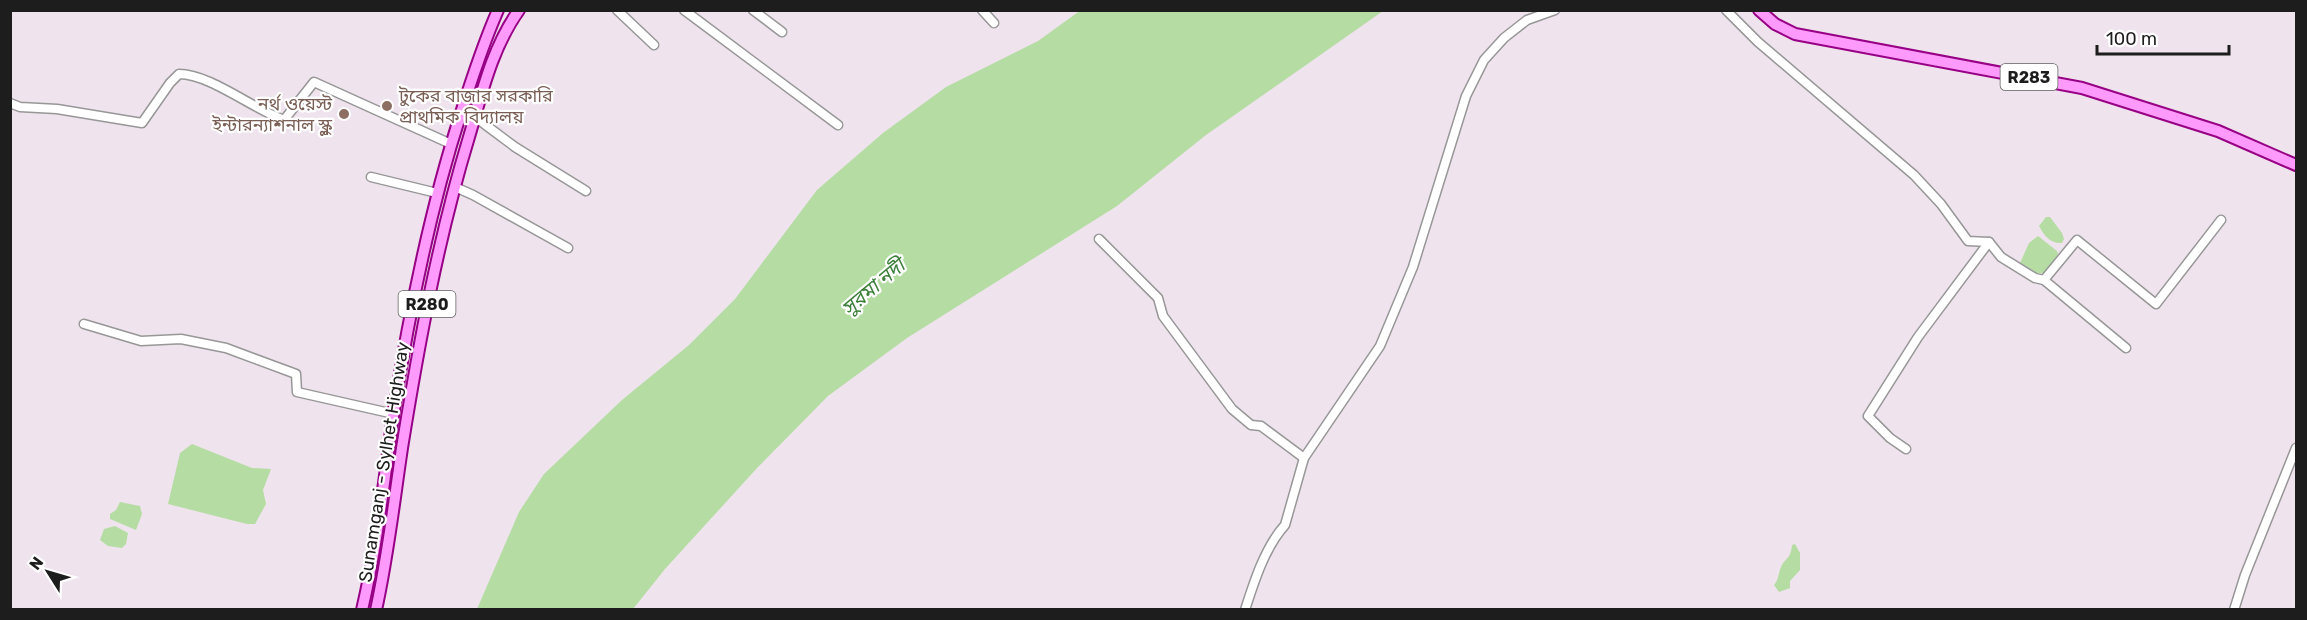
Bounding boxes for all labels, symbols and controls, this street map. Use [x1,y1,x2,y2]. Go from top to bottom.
scale bar [2097,18,2229,56]
text: 100 m [2106,28,2157,50]
road number: R283 [2000,64,2058,90]
place label: টুকের বাজার সরকারি প্রাথমিক বিদ্যালয় [398,85,553,128]
place label: নর্থ ওয়েস্ট ইন্টারন্যাশনাল স্কুল [212,93,333,137]
marker: টুকের বাজার সরকারি প্রাথমিক বিদ্যালয় [380,99,394,113]
marker: নর্থ ওয়েস্ট ইন্টারন্যাশনাল স্কুল [337,107,351,121]
water label: সুরমা নদী [836,251,912,320]
road number: R280 [398,291,456,317]
street label: Sunamganj - Sylhet Highway [354,340,414,584]
north arrow [18,542,78,602]
text: N [25,553,47,574]

